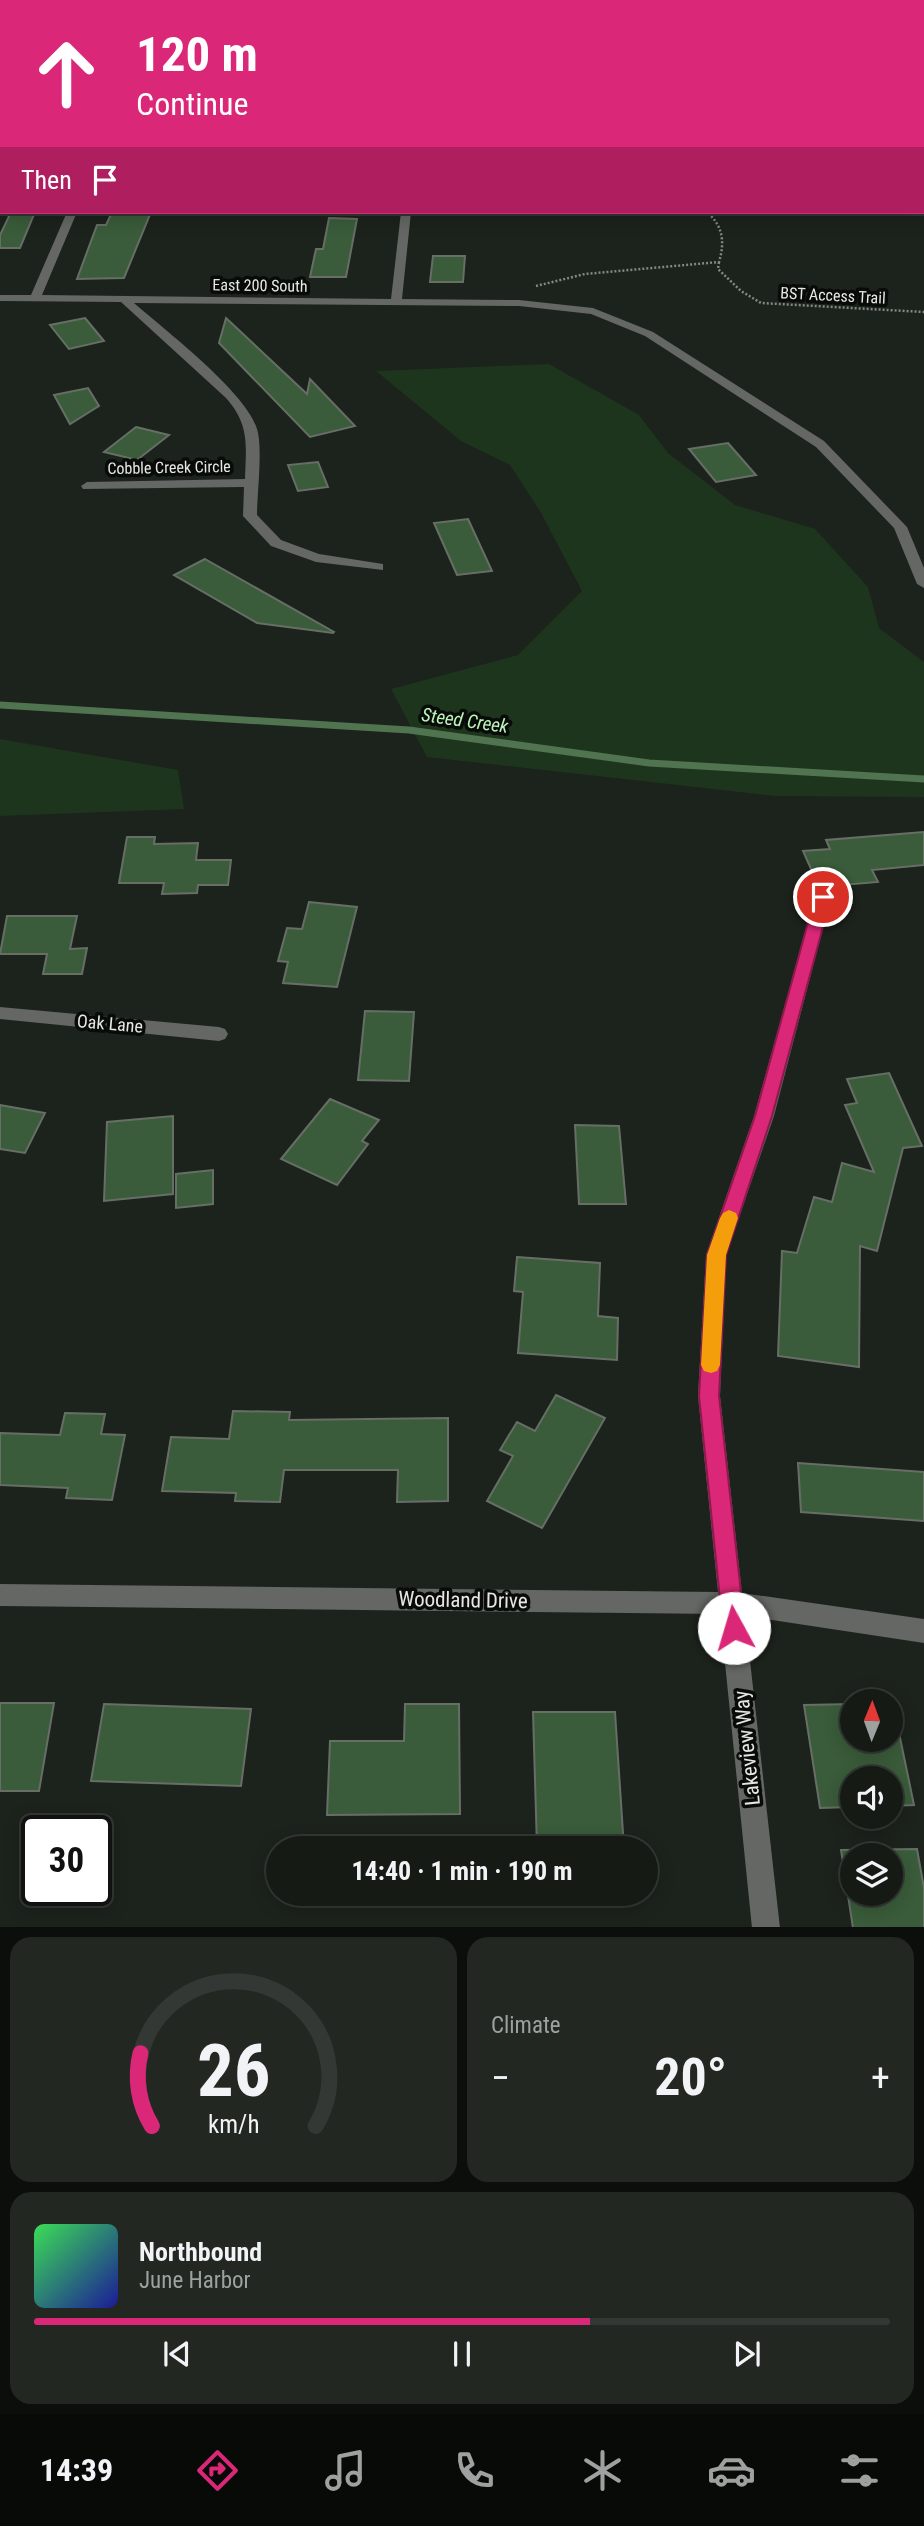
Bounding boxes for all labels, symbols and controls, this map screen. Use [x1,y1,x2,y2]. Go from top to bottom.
text: 120 m [136,26,258,83]
icon: ahead [21,28,112,119]
text: Continue [136,85,248,123]
icon: arrive [86,161,124,199]
text: Then [21,165,72,195]
street label: East 200 South [212,275,308,296]
street label: BST Access Trail [780,283,886,308]
street label: Cobble Creek Circle [107,457,231,478]
water label: Steed Creek [420,703,510,738]
pin [793,867,853,927]
icon: arrive [804,878,842,916]
street label: Oak Lane [76,1010,144,1037]
street label: Woodland Drive [398,1587,528,1613]
position arrow [697,1591,771,1665]
street label: Lakeview Way [729,1689,765,1807]
north arrow [840,1689,903,1752]
map controls [840,1689,903,1906]
button: sound [840,1766,903,1829]
speed limit sign: 30 [21,1815,112,1906]
button: layers [840,1843,903,1906]
text: 14:40 · 1 min · 190 m [352,1856,572,1886]
text: Climate [491,2012,561,2039]
text: 26 [197,2028,270,2114]
text: 20° [654,2047,727,2108]
text: − [491,2056,510,2100]
text: + [871,2056,890,2100]
text: km/h [208,2109,259,2138]
text: Northbound [139,2237,262,2267]
text: June Harbor [139,2267,251,2294]
icon: previous [158,2335,196,2373]
icon: pause [443,2335,481,2373]
icon: next [728,2335,766,2373]
icon: directions [193,2446,242,2495]
icon: music [321,2446,370,2495]
icon: phone [450,2446,499,2495]
icon: climate [578,2446,627,2495]
icon: car [707,2446,756,2495]
icon: filters [835,2446,884,2495]
text: 14:39 [40,2451,113,2489]

